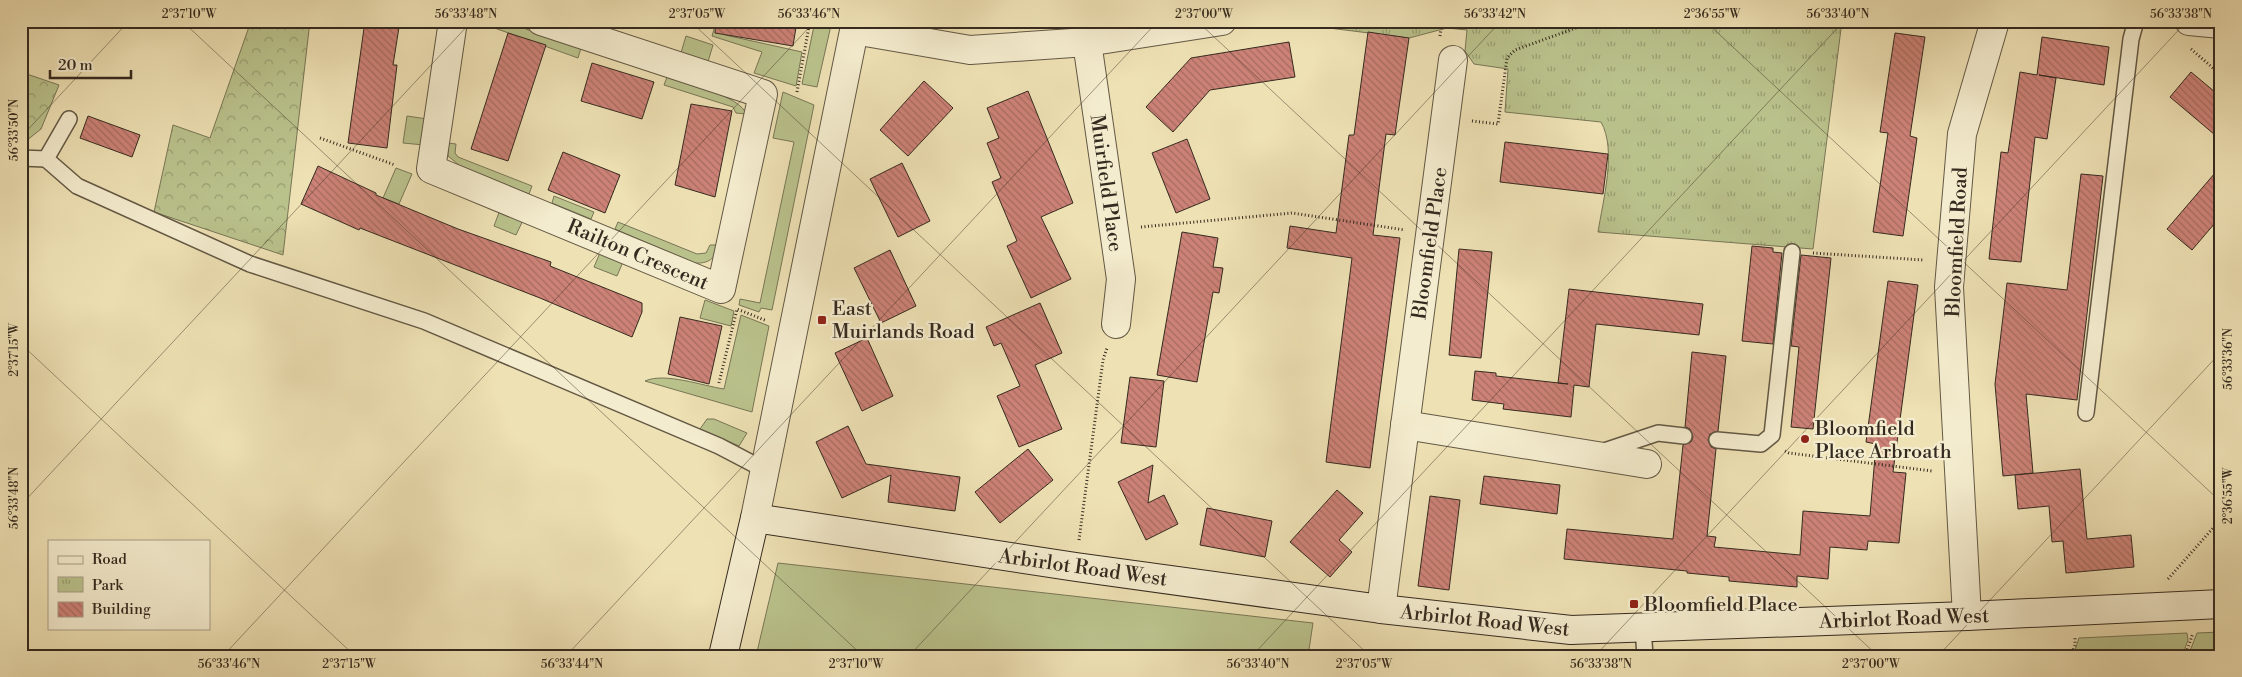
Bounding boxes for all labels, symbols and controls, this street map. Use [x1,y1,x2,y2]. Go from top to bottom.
text: 2°37'10"W [162,7,217,22]
text: 56°33'48"N [435,7,497,22]
text: 2°37'05"W [669,7,726,22]
text: 56°33'46"N [778,7,840,22]
text: 2°37'00"W [1175,7,1234,22]
text: 56°33'42"N [1464,7,1526,22]
text: 2°36'55"W [1684,7,1741,22]
text: 56°33'40"N [1807,7,1870,22]
text: 56°33'38"N [2150,7,2212,22]
scale bar [50,48,131,80]
text: 20 m [58,56,93,75]
text: 56°33'50"N [7,99,22,161]
street label: Muirfield Place [1083,113,1128,254]
street label: Bloomfield Place [1407,165,1454,322]
street label: Bloomfield Road [1941,166,1974,319]
street label: Railton Crescent [563,214,712,296]
place label: East Muirlands Road [832,297,975,345]
marker: East Muirlands Road [816,314,828,326]
text: 2°37'15"W [7,322,22,377]
text: 56°33'36"N [2221,328,2236,390]
place label: Bloomfield Place Arbroath [1814,417,1952,465]
marker: Bloomfield Place Arbroath [1799,433,1811,445]
text: 56°33'48"N [7,467,22,529]
text: 2°36'55"W [2221,467,2236,524]
legend [48,540,210,630]
street label: Arbirlot Road West [996,544,1169,593]
text: Road [92,550,127,569]
text: Park [92,576,124,595]
place label: Bloomfield Place [1643,593,1798,618]
marker: Bloomfield Place [1628,598,1640,610]
text: Building [91,600,151,619]
street label: Arbirlot Road West [1398,600,1571,643]
street label: Arbirlot Road West [1818,604,1990,635]
text: 56°33'46"N [198,657,260,672]
text: 2°37'15"W [322,657,377,672]
text: 56°33'44"N [541,657,603,672]
text: 2°37'10"W [829,657,884,672]
text: 56°33'40"N [1227,657,1290,672]
text: 2°37'05"W [1336,657,1393,672]
text: 56°33'38"N [1570,657,1632,672]
text: 2°37'00"W [1842,657,1901,672]

